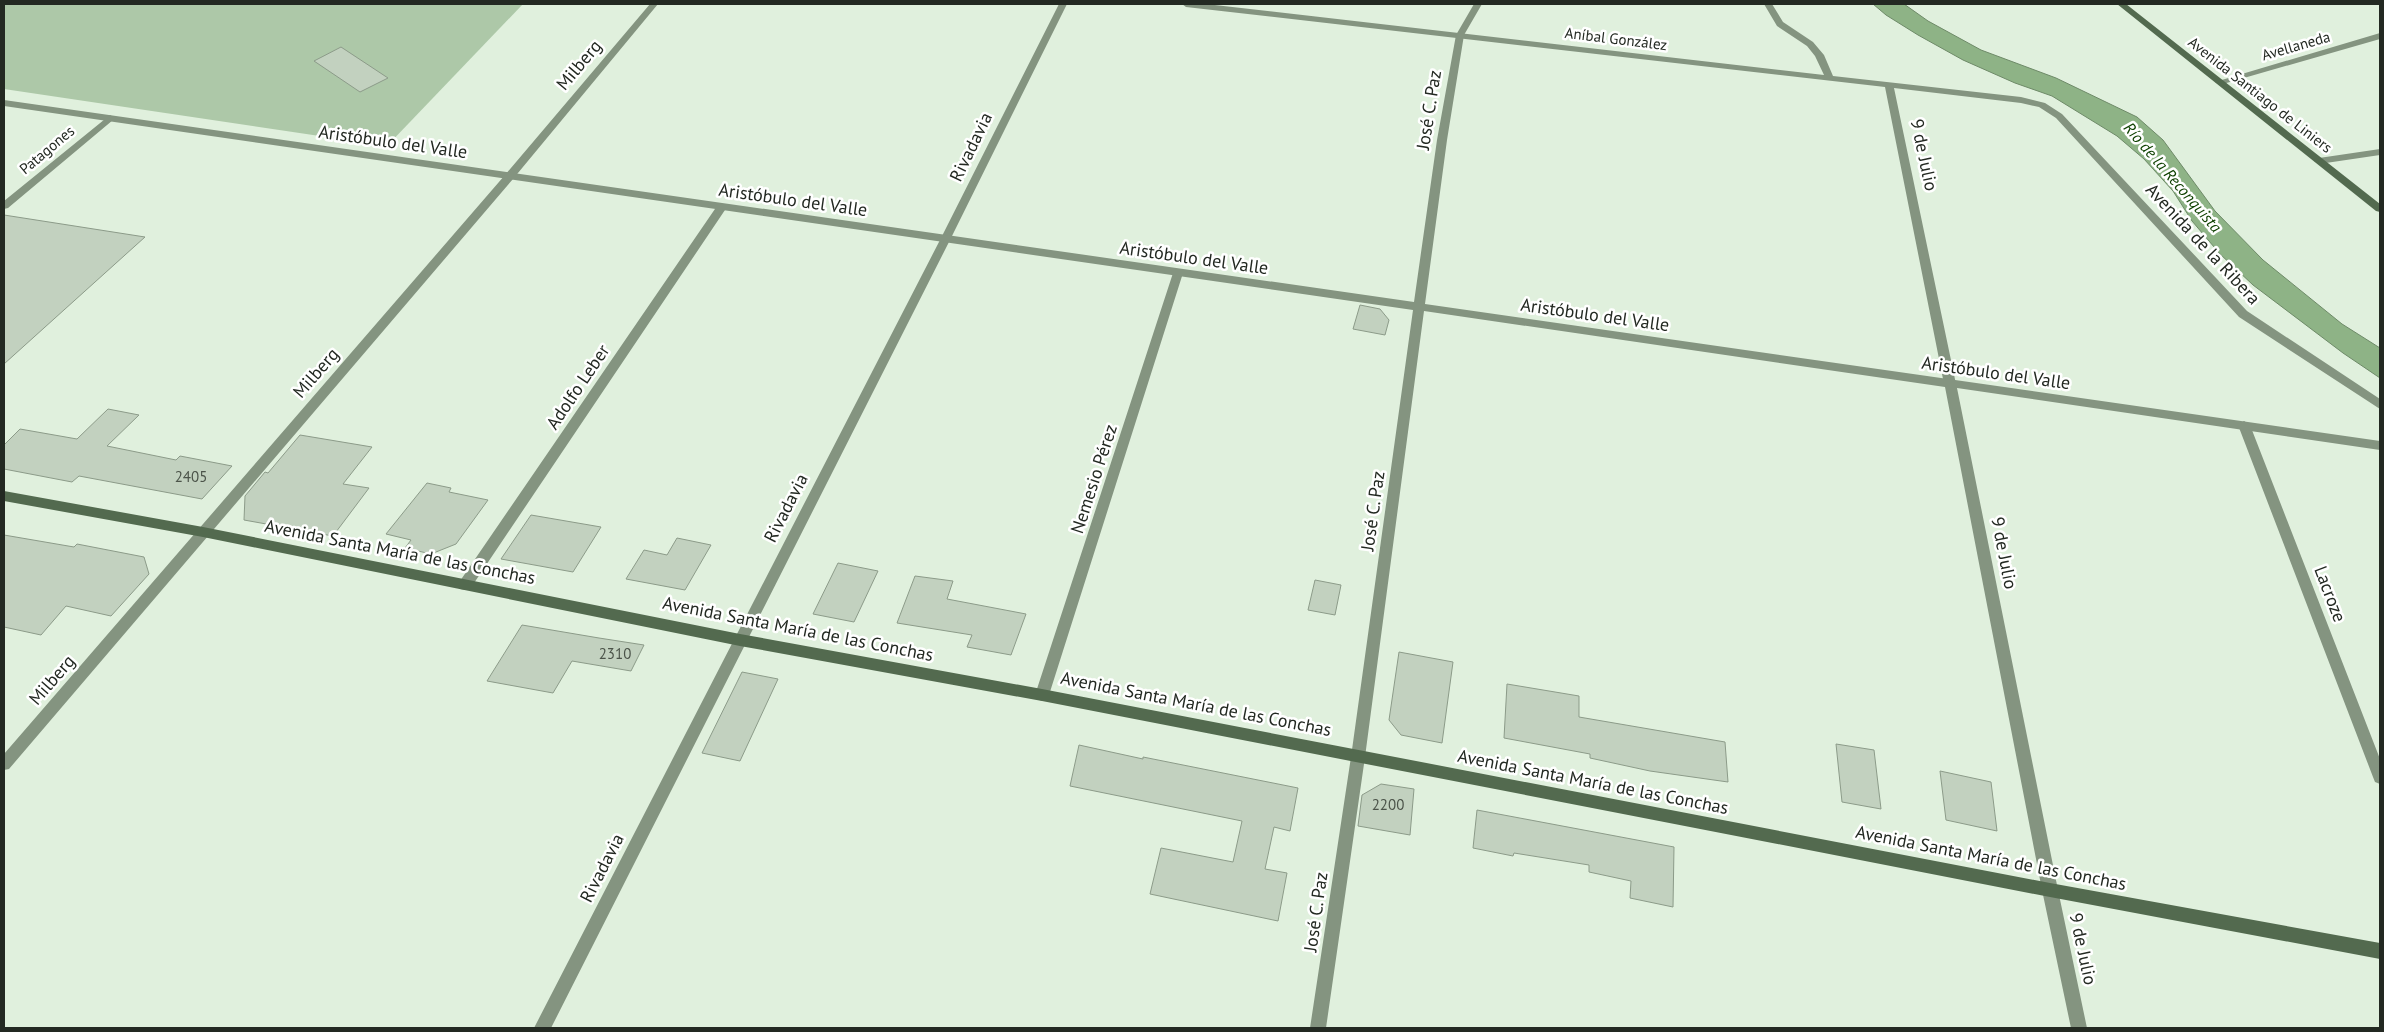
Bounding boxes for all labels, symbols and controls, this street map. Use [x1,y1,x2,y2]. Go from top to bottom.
street label: Aníbal González [1564,23,1668,54]
street label: Avellaneda [2259,27,2332,64]
street label: Avenida Santiago de Liniers [2184,32,2336,157]
street label: Milberg [551,35,606,95]
street label: José C. Paz [1411,68,1446,152]
street label: Rivadavia [944,108,997,185]
street label: 9 de Julio [1906,117,1943,193]
water label: Río de la Reconquista [2120,118,2226,236]
street label: Aristóbulo del Valle [317,120,469,163]
street label: Patagones [15,121,78,178]
street label: Aristóbulo del Valle [717,178,869,221]
street label: Avenida de la Ribera [2141,178,2266,309]
street label: Aristóbulo del Valle [1118,236,1270,279]
street label: Aristóbulo del Valle [1519,293,1671,336]
street label: Adolfo Leber [541,340,614,434]
street label: Milberg [288,343,344,402]
street label: Aristóbulo del Valle [1920,351,2072,394]
street label: Nemesio Pérez [1065,421,1122,536]
house number: 2405 [175,467,207,486]
street label: Rivadavia [758,470,813,546]
street label: José C. Paz [1355,470,1389,553]
street label: Avenida Santa María de las Conchas [263,514,537,589]
street label: 9 de Julio [1986,515,2023,591]
street label: Lacroze [2309,562,2352,625]
street label: Avenida Santa María de las Conchas [661,591,935,666]
house number: 2310 [599,644,631,663]
street label: Milberg [24,650,80,709]
street label: Avenida Santa María de las Conchas [1059,666,1333,741]
street label: Avenida Santa María de las Conchas [1456,744,1730,819]
house number: 2200 [1372,795,1404,814]
street label: Avenida Santa María de las Conchas [1854,820,2128,895]
street label: Rivadavia [574,830,629,906]
street label: José C. Paz [1298,871,1332,954]
street label: 9 de Julio [2065,911,2102,987]

